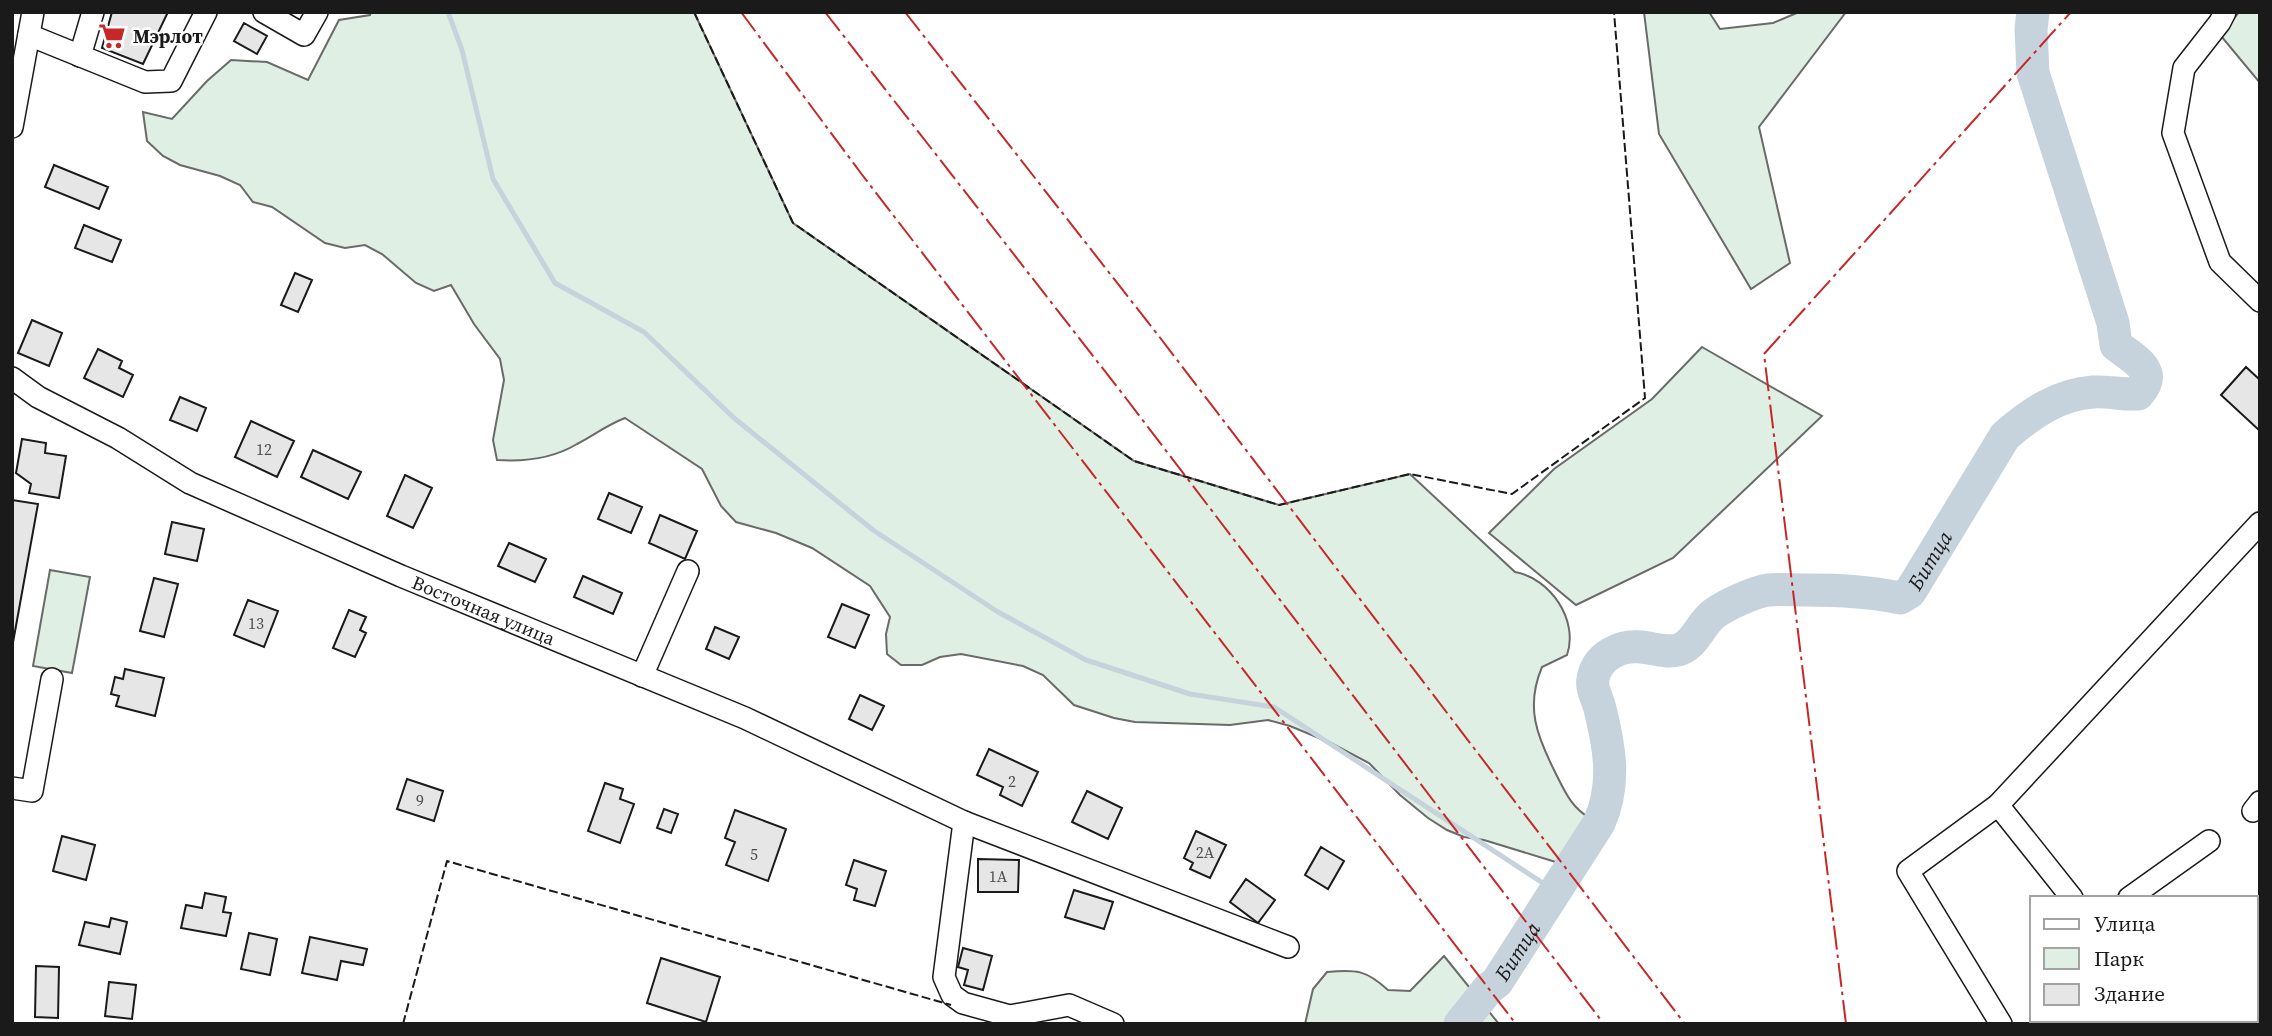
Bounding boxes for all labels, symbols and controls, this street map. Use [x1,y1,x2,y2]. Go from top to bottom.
supermarket icon: Мэрлот [97,21,127,51]
place label: Мэрлот [133,23,203,49]
house number: 12 [256,438,272,460]
water label: Битца [1900,525,1959,596]
street label: Восточная улица [408,569,559,651]
house number: 13 [248,612,264,634]
house number: 2 [1008,770,1016,792]
house number: 9 [416,789,424,811]
house number: 2А [1196,841,1215,863]
house number: 5 [750,843,758,865]
house number: 1А [989,865,1008,887]
legend [2030,896,2258,1022]
text: Улица [2094,909,2156,938]
water label: Битца [1487,916,1547,987]
text: Парк [2094,944,2144,973]
text: Здание [2094,979,2165,1008]

